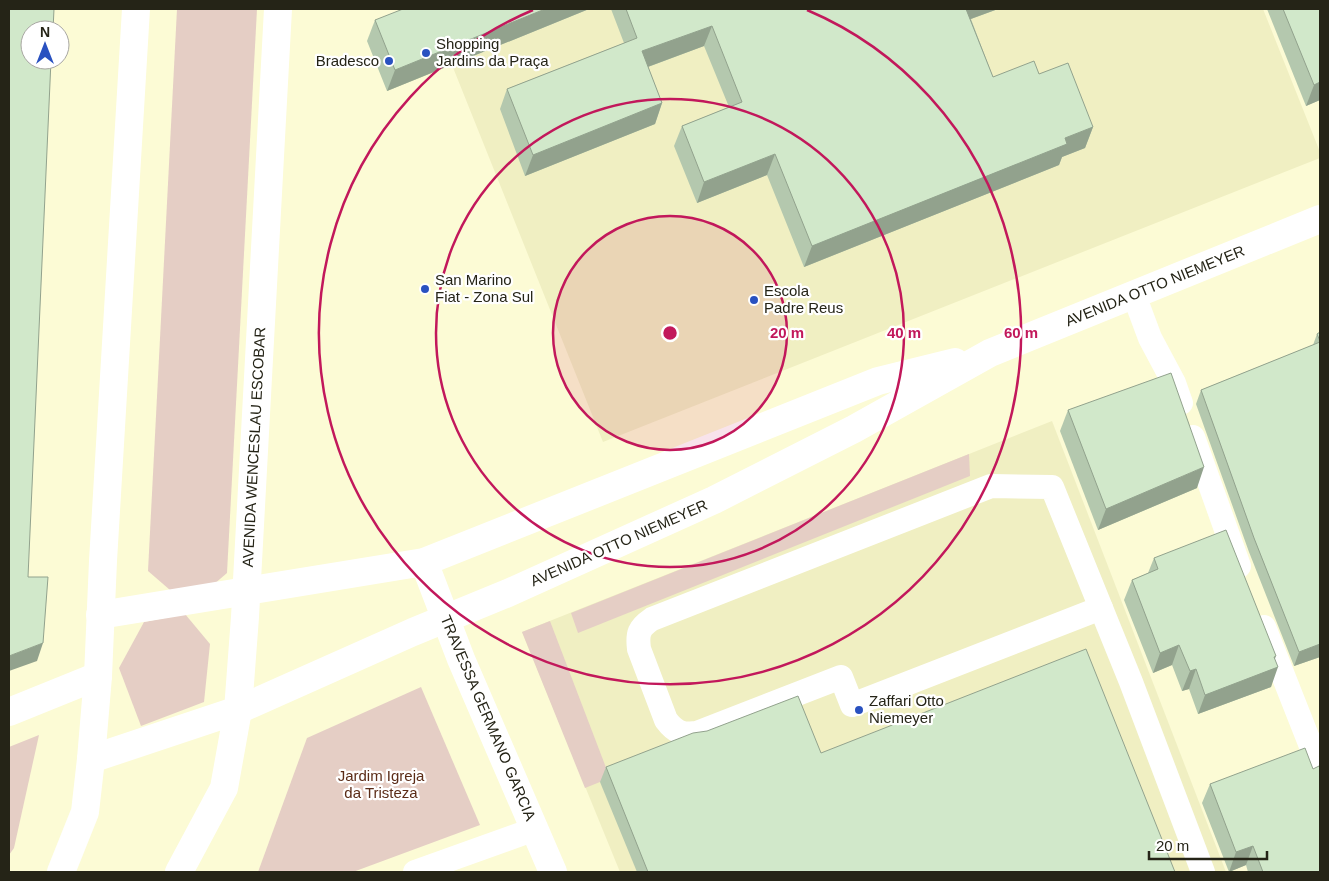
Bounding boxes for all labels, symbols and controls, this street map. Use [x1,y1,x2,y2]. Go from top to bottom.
north arrow [20,20,70,70]
text: N [40,24,50,40]
place label: Shopping Jardins da Praça [436,35,549,69]
marker: Shopping Jardins da Praça [420,47,432,59]
place label: Bradesco [316,52,379,69]
marker: Bradesco [383,55,395,67]
street label: AVENIDA OTTO NIEMEYER [1063,242,1247,329]
place label: San Marino Fiat - Zona Sul [435,271,533,305]
place label: Escola Padre Reus [764,282,843,316]
marker: San Marino Fiat - Zona Sul [419,283,431,295]
marker: Escola Padre Reus [748,294,760,306]
centre of rings [661,324,679,342]
text: 20 m [770,324,804,341]
text: 40 m [887,324,921,341]
text: 60 m [1004,324,1038,341]
street label: AVENIDA WENCESLAU ESCOBAR [239,326,268,568]
street label: AVENIDA OTTO NIEMEYER [528,496,710,589]
street label: TRAVESSA GERMANO GARCIA [437,613,540,823]
place label: Zaffari Otto Niemeyer [869,692,944,726]
marker: Zaffari Otto Niemeyer [853,704,865,716]
park label: Jardim Igreja da Tristeza [338,767,425,801]
scale bar [1149,828,1266,860]
text: 20 m [1156,837,1189,854]

